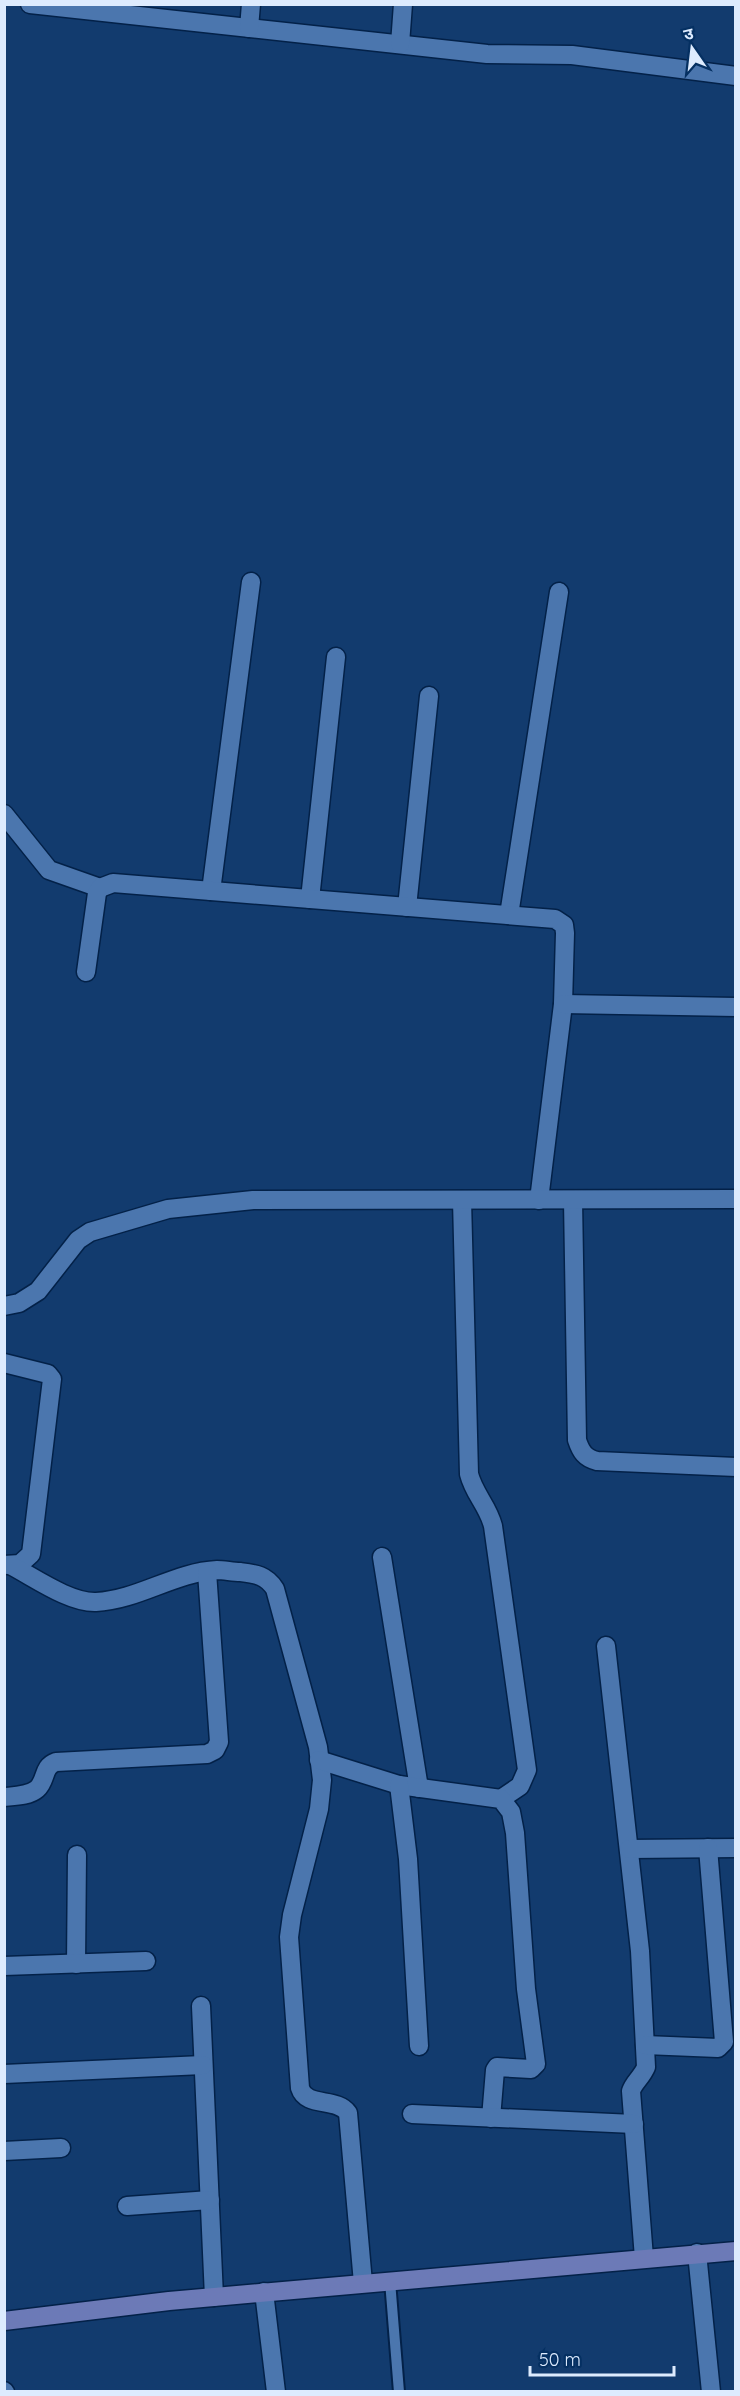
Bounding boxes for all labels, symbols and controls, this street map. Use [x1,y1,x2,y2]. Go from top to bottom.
north arrow [662,18,722,78]
text: उ [681,22,696,44]
scale bar [530,2339,674,2377]
text: 50 m [539,2348,581,2371]

